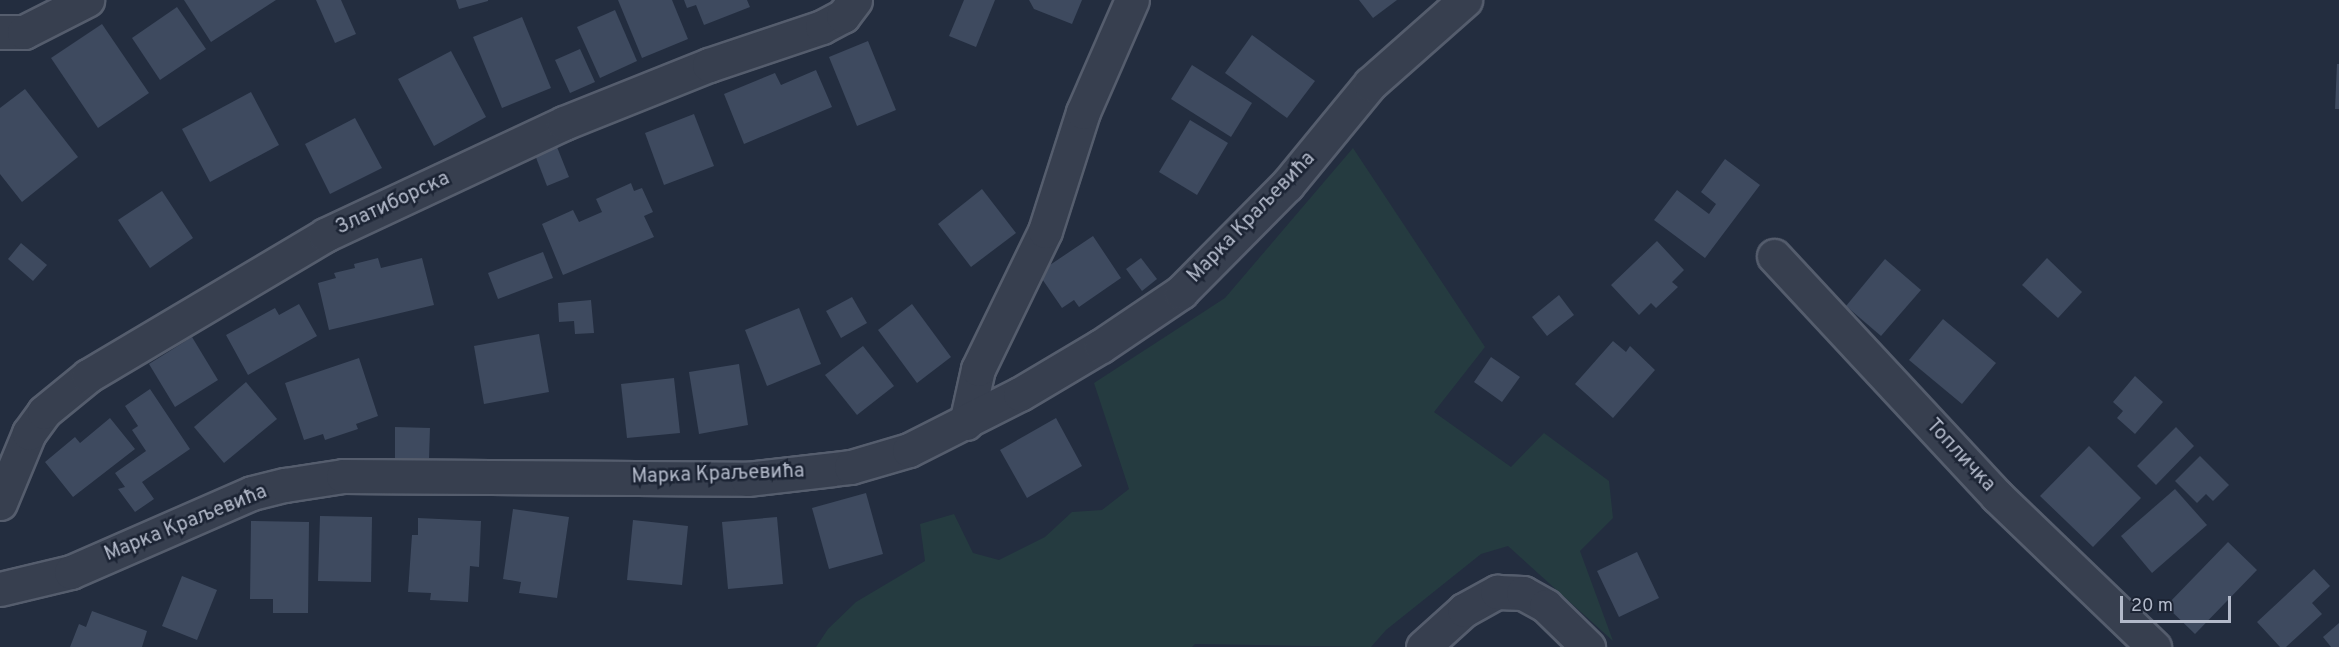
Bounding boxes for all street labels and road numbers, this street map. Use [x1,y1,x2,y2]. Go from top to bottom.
street label: Марка Краљевића [1183,147,1321,289]
street label: Златиборска [332,167,454,241]
street label: Топличка [1920,415,2000,497]
street label: Марка Краљевића [631,460,805,490]
street label: Марка Краљевића [101,480,271,568]

